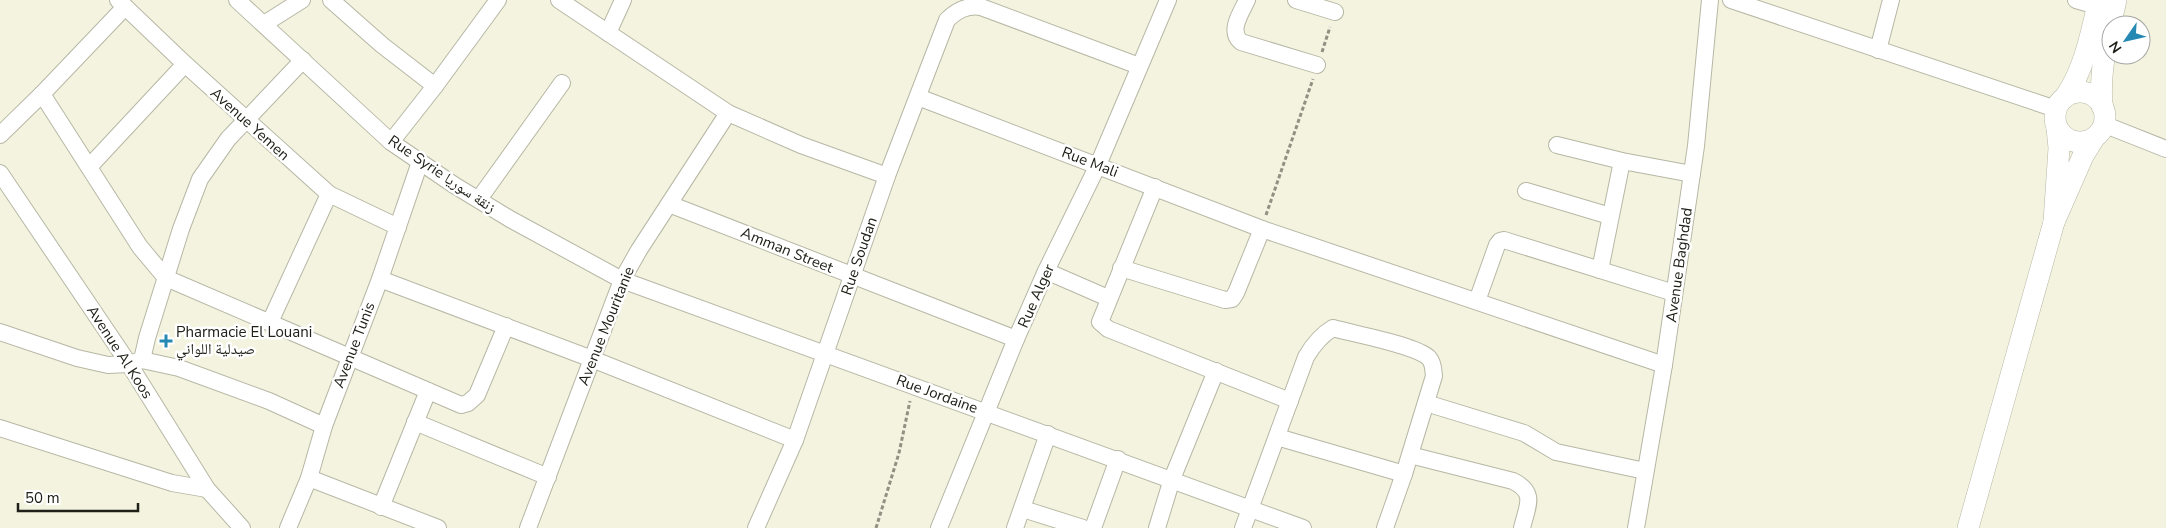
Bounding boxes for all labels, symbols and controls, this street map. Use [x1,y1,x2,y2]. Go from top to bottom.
north arrow [2101,15,2151,65]
text: N [2105,37,2126,57]
street label: Avenue Yemen [206,83,294,165]
street label: Rue Syrie زنقة سوريا [384,131,500,218]
street label: Rue Mali [1059,142,1121,182]
street label: Avenue Baghdad [1661,206,1697,324]
street label: Rue Soudan [836,214,882,298]
street label: Amman Street [738,222,837,278]
street label: Rue Alger [1013,260,1059,331]
street label: Avenue Mouritanie [573,264,639,388]
street label: Avenue Tunis [328,299,380,391]
street label: Avenue Al Koos [82,302,158,402]
place label: Pharmacie El Louani صيدلية اللواني [176,322,312,361]
marker: Pharmacie El Louani صيدلية اللواني [160,335,172,347]
street label: Rue Jordaine [893,370,981,418]
scale bar [18,480,138,512]
text: 50 m [25,488,60,508]

